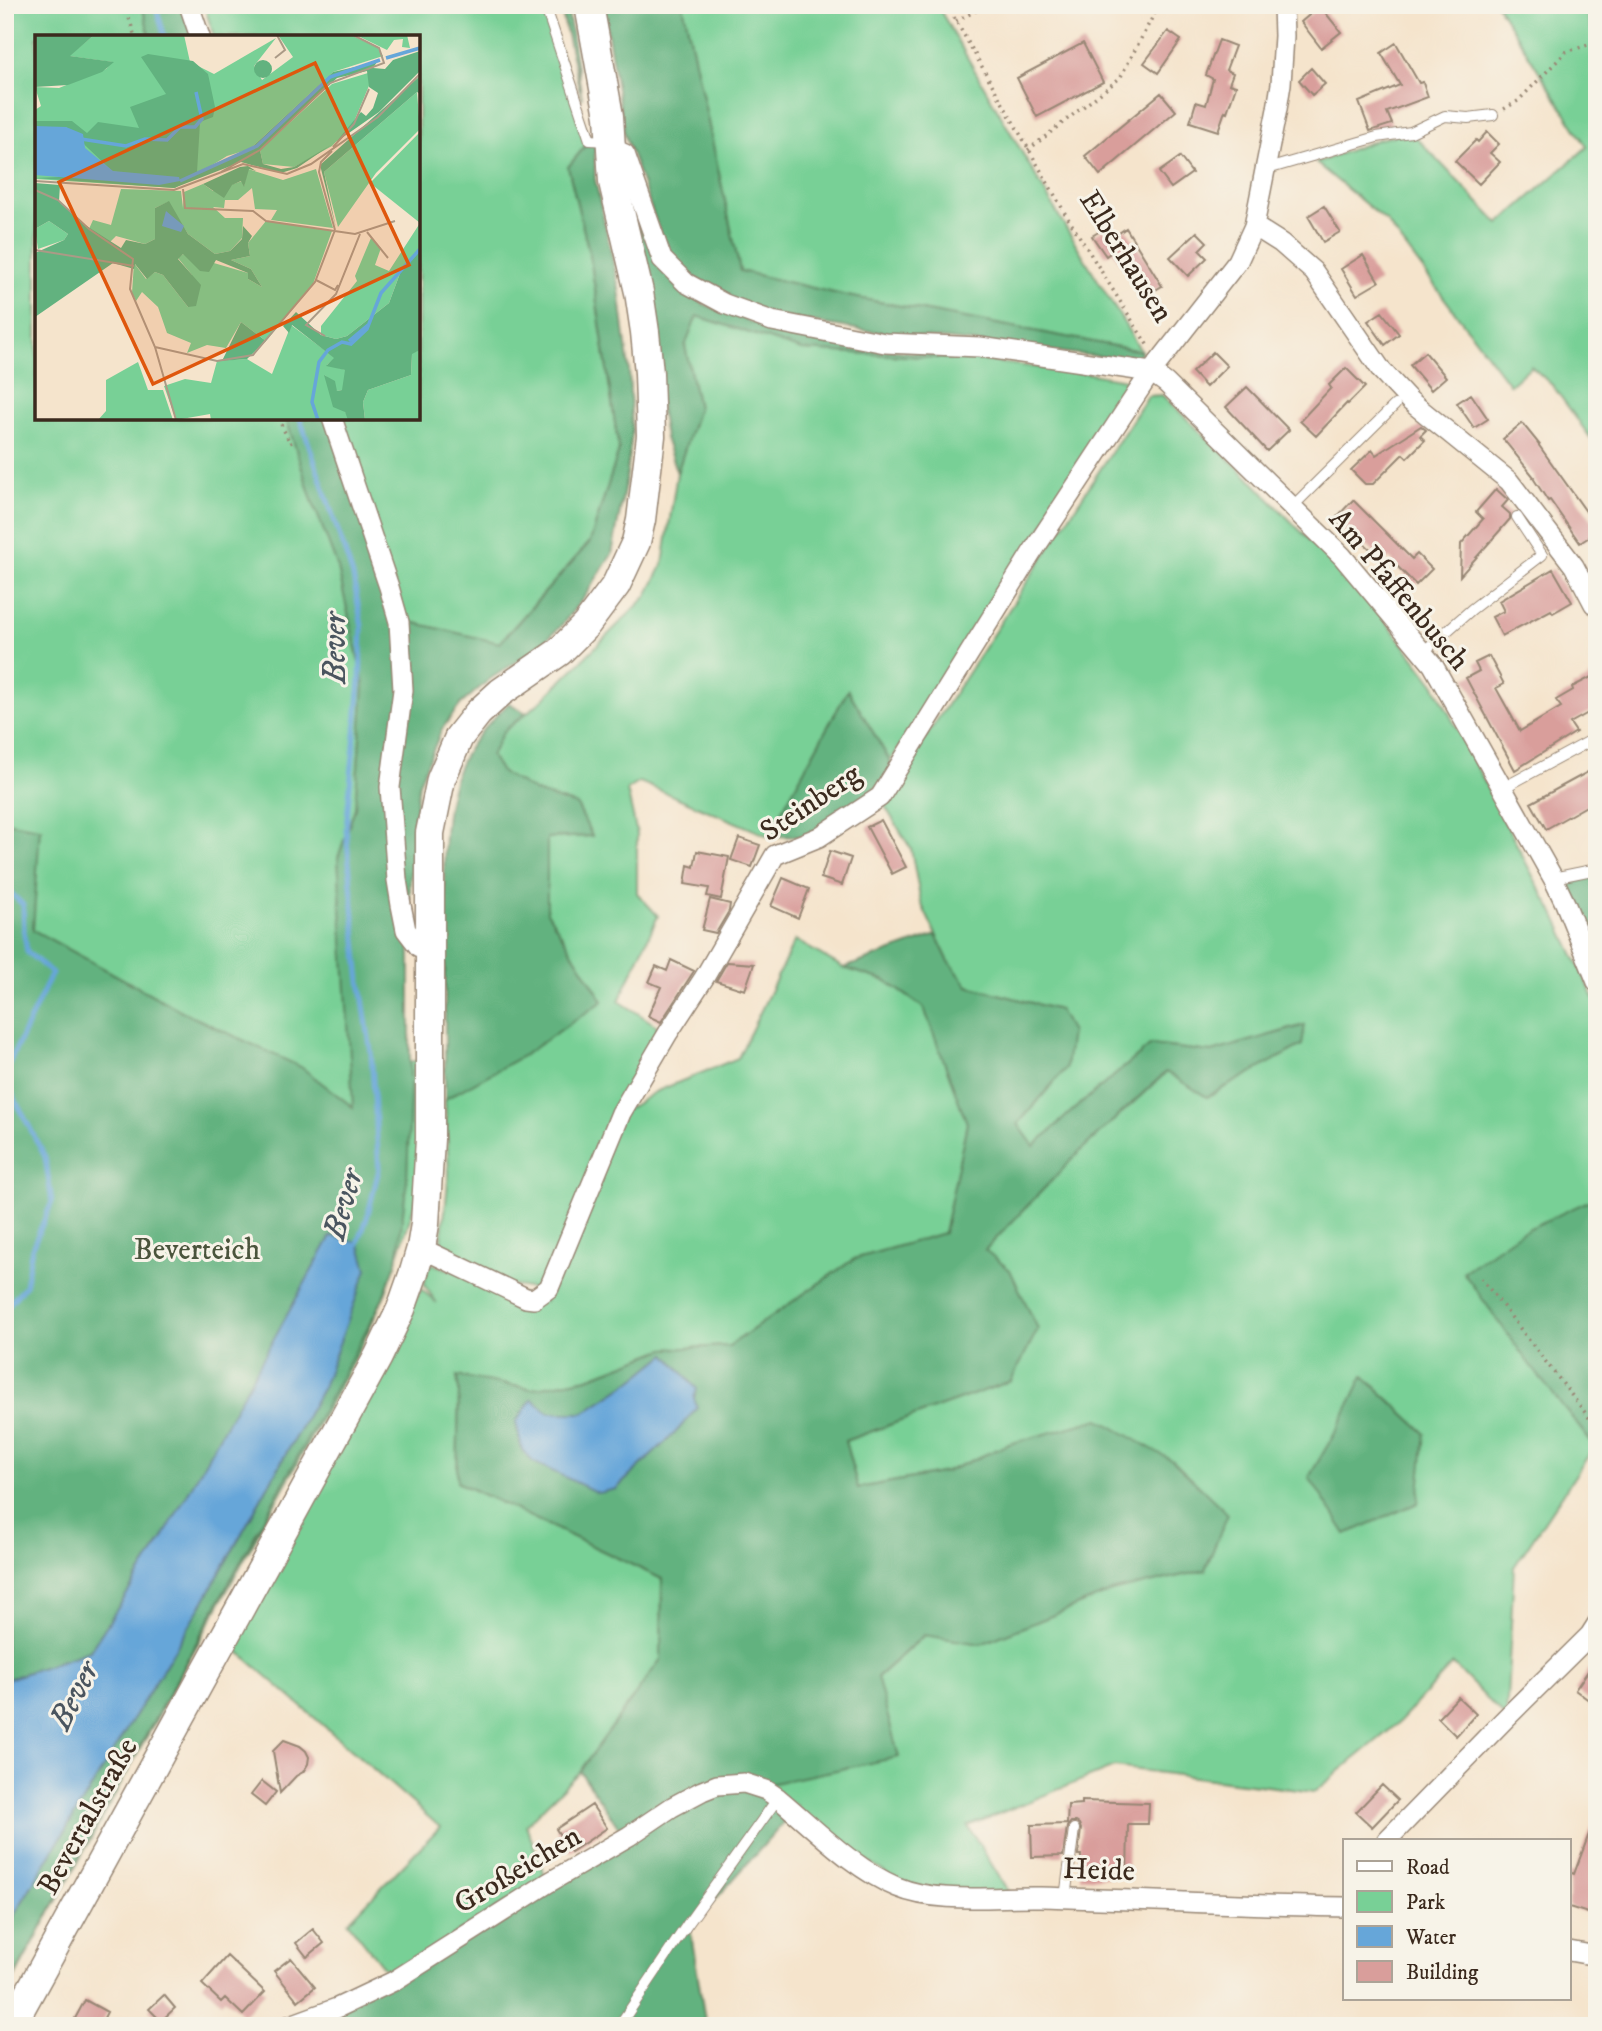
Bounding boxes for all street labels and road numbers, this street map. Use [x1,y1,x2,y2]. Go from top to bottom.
street label: Elberhausen [1071,184,1181,330]
street label: Am Pfaffenbusch [1320,502,1477,679]
street label: Steinberg [753,756,869,850]
street label: Bevertalstraße [30,1732,147,1902]
street label: Großeichen [448,1818,588,1923]
street label: Heide [1062,1851,1136,1890]

